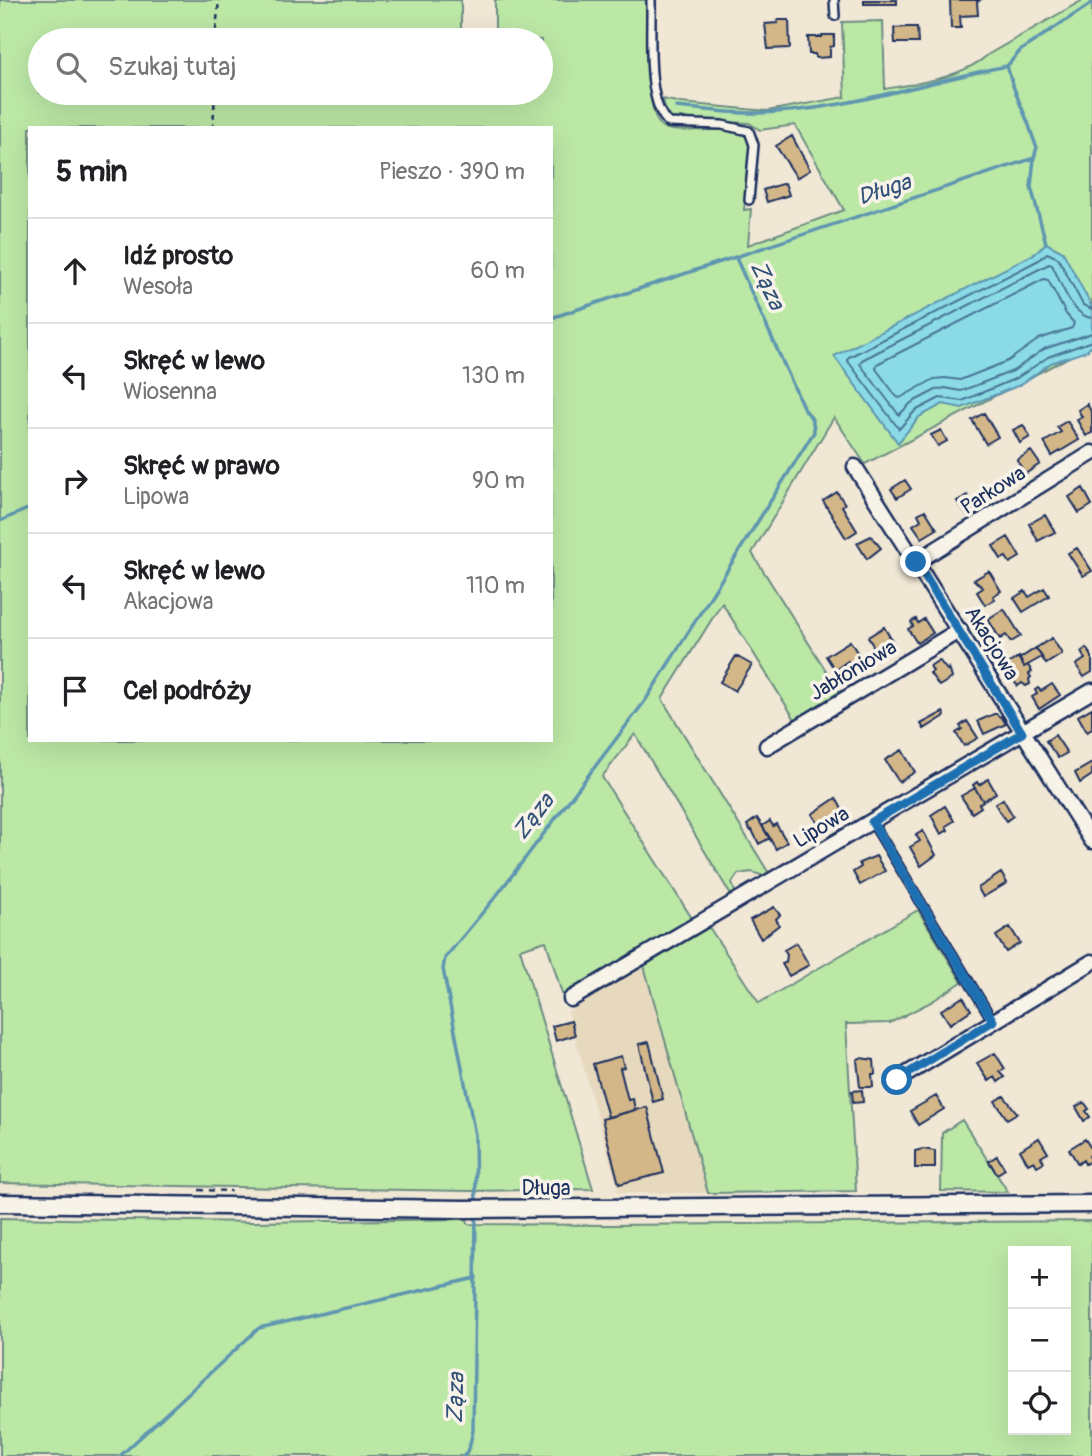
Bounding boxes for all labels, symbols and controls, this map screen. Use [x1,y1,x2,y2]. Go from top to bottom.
search box [28,28,553,105]
icon: search [52,48,90,86]
text: Szukaj tutaj [108,51,236,83]
text: 5 min [56,153,127,190]
text: Pieszo · 390 m [379,157,525,186]
water label: Długa [854,167,916,212]
text: Idź prosto [123,240,233,272]
icon: ahead [56,252,94,290]
text: 60 m [470,256,525,285]
water label: Ząza [744,256,792,315]
text: Wesoła [123,272,193,301]
text: Skręć w lewo [123,345,265,377]
icon: left [56,357,94,395]
text: 130 m [462,361,525,390]
text: Wiosenna [123,377,217,406]
text: Skręć w prawo [123,450,280,482]
street label: Parkowa [956,460,1031,521]
icon: right [56,462,94,500]
text: 90 m [472,466,525,495]
text: Lipowa [123,482,189,511]
route end [900,546,931,577]
text: Skręć w lewo [123,555,265,587]
icon: left [56,567,94,605]
text: 110 m [466,571,525,600]
text: Akacjowa [123,587,214,616]
street label: Akacjowa [958,601,1025,685]
street label: Jabłoniowa [805,634,902,707]
icon: arrive [56,672,94,710]
text: Cel podróży [123,675,251,707]
water label: Ząza [506,787,561,845]
street label: Lipowa [788,800,854,855]
route start [881,1064,912,1095]
street label: Długa [521,1175,571,1202]
map controls [1008,1246,1071,1435]
button: + [1008,1246,1071,1309]
button: − [1008,1309,1071,1372]
water label: Ząza [440,1371,471,1424]
button: locate [1008,1372,1071,1435]

